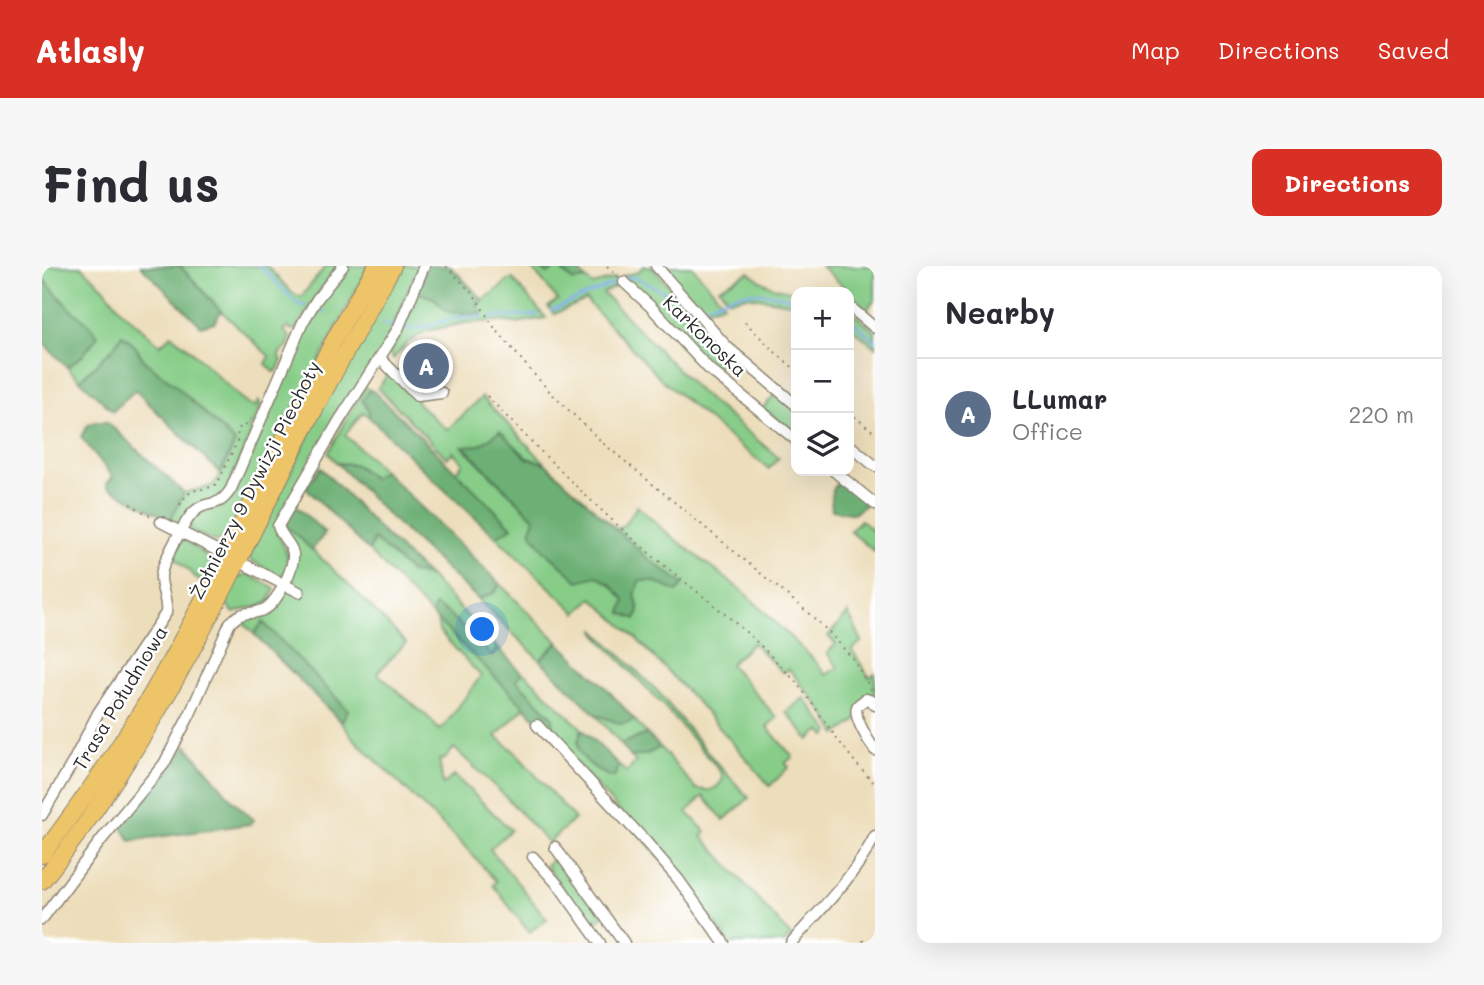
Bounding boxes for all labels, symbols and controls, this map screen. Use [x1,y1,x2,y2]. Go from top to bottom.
text: Atlasly [35,28,145,71]
text: Map [1131,34,1180,65]
text: Directions [1218,34,1340,65]
text: Saved [1378,34,1449,65]
button: Directions [1252,149,1442,216]
text: Find us [42,151,220,214]
map controls [791,287,854,476]
button: + [791,287,854,350]
street label: Karkonoska [658,289,753,382]
text: Nearby [945,292,1055,332]
pin: A [403,340,449,392]
button: − [791,350,854,413]
street label: Żołnierzy 9 Dywizji Piechoty [183,356,326,603]
text: LLumar [1012,382,1107,416]
text: A [960,399,976,429]
text: 220 m [1348,399,1414,429]
button: layers [791,413,854,476]
text: Office [1012,416,1083,446]
your location [465,612,499,646]
street label: Trasa Południowa [66,621,173,775]

